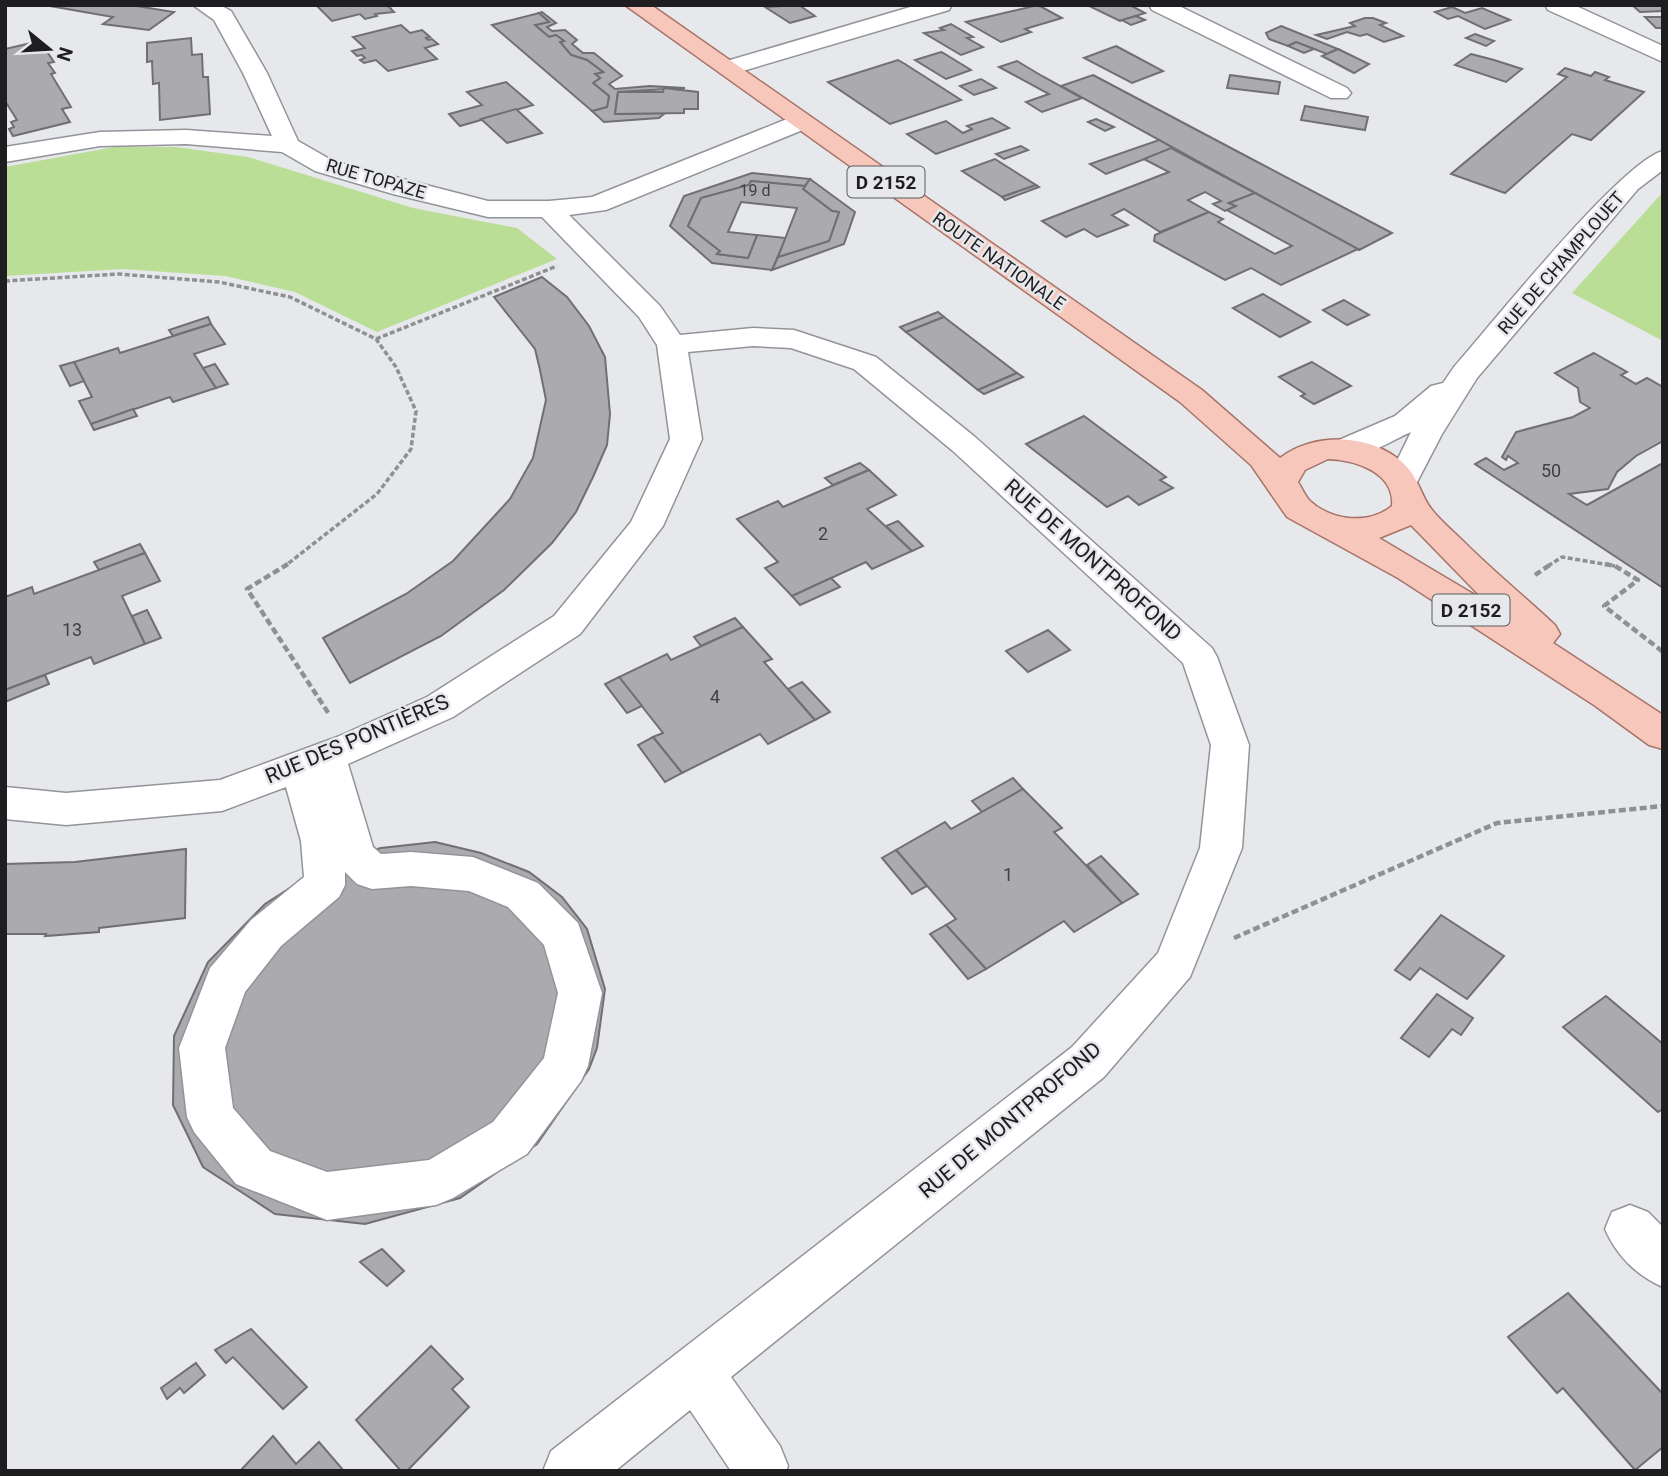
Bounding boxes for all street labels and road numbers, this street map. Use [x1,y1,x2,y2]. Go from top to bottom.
street label: RUE TOPAZE [324,154,428,203]
road number: D 2152 [848,166,924,198]
street label: RUE DE CHAMPLOUET [1493,187,1628,338]
street label: ROUTE NATIONALE [929,207,1070,314]
street label: RUE DE MONTPROFOND [999,474,1187,646]
road number: D 2152 [1432,594,1510,625]
street label: RUE DES PONTIÈRES [262,689,452,789]
street label: RUE DE MONTPROFOND [914,1037,1106,1203]

